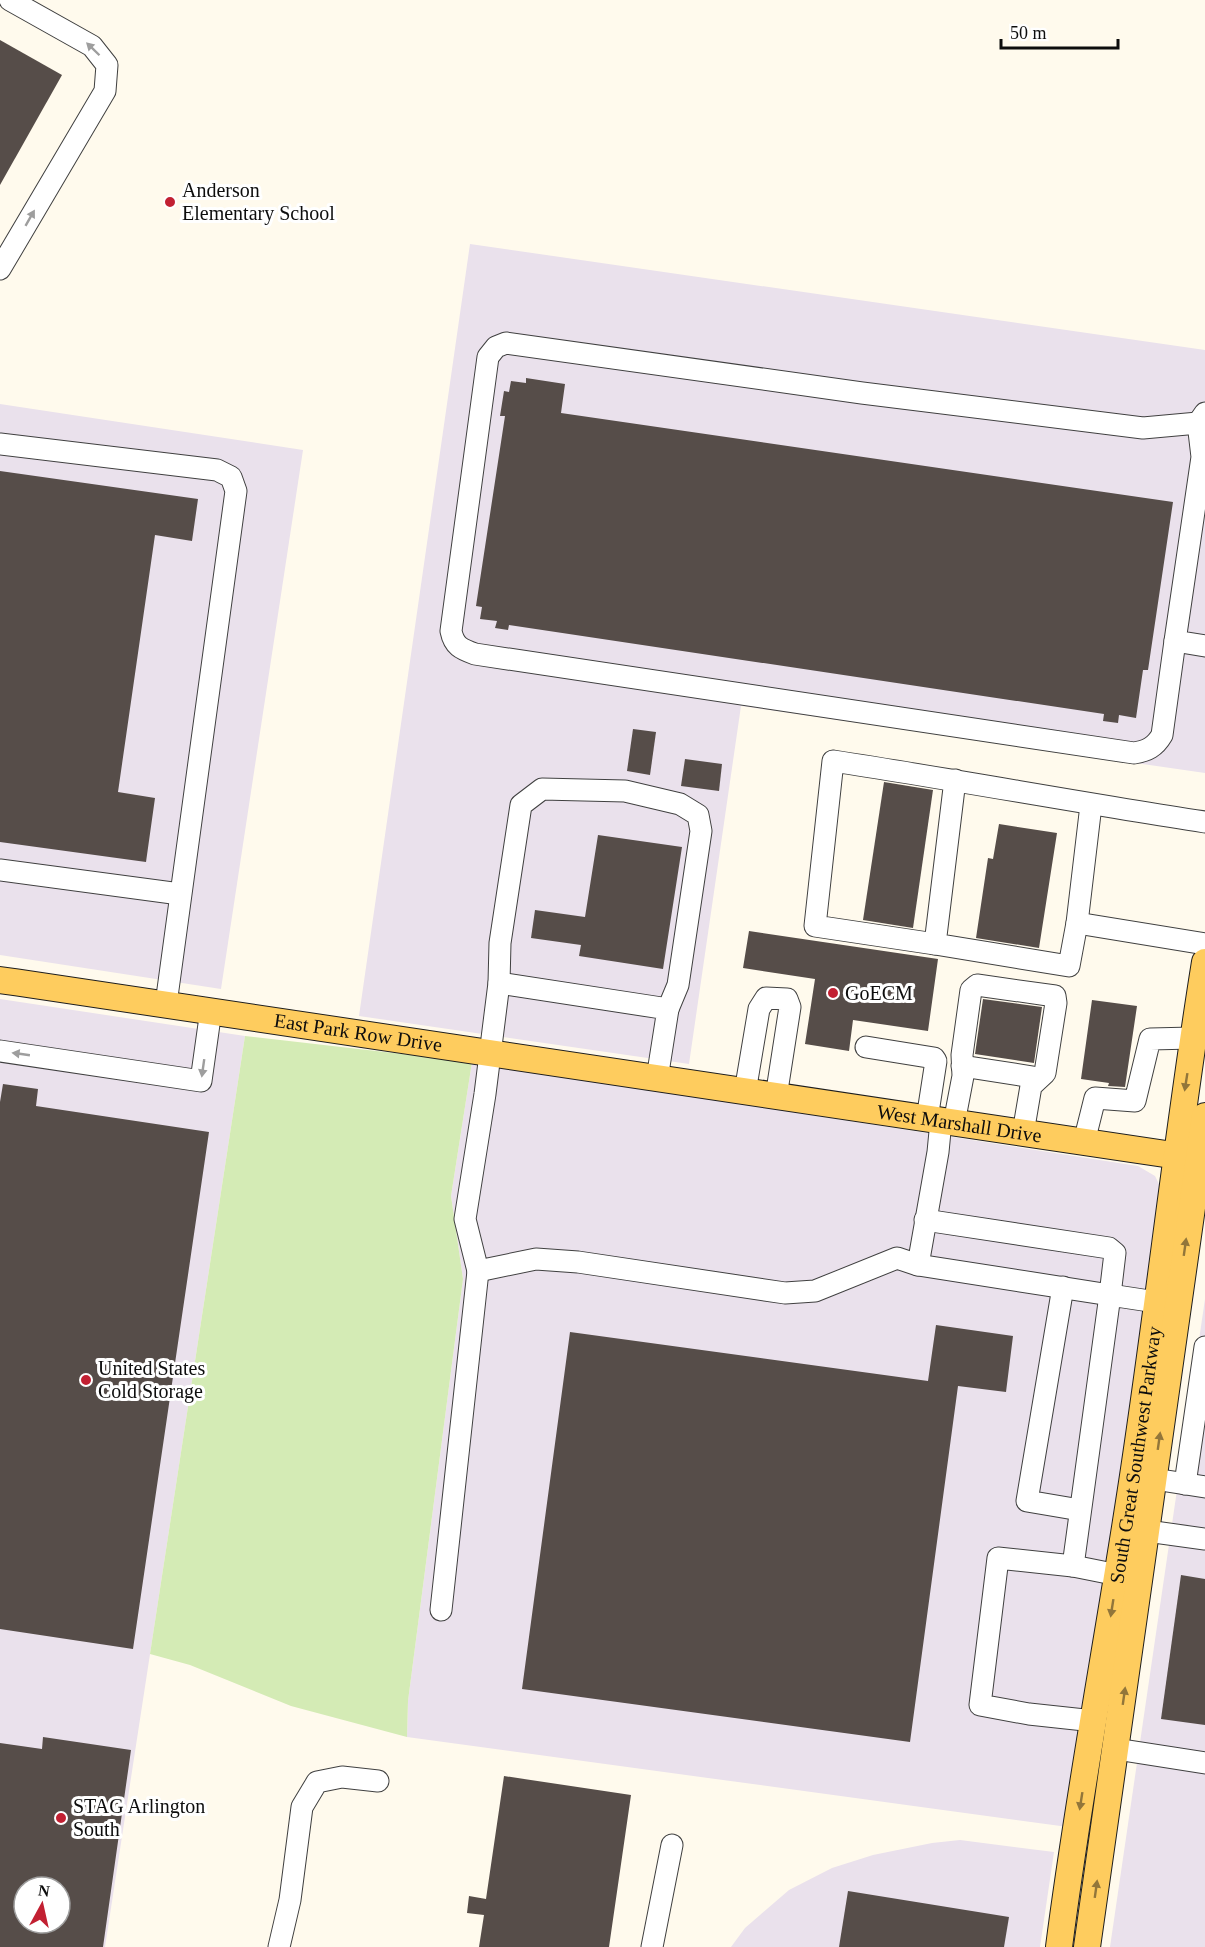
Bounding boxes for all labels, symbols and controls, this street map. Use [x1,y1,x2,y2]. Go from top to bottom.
scale bar [1001,12,1118,50]
text: 50 m [1010,23,1047,43]
one-way arrow [87,43,101,57]
place label: Anderson Elementary School [182,179,335,225]
marker: Anderson Elementary School [163,195,177,209]
one-way arrow [24,210,35,226]
place label: GoECM [845,982,913,1004]
marker: GoECM [826,986,840,1000]
street label: East Park Row Drive [273,1009,444,1056]
one-way arrow [11,1050,30,1059]
one-way arrow [198,1058,207,1077]
one-way arrow [1181,1073,1190,1092]
street label: West Marshall Drive [875,1100,1043,1147]
one-way arrow [1181,1238,1190,1257]
street label: South Great Southwest Parkway [1105,1325,1166,1585]
place label: United States Cold Storage [98,1357,205,1403]
marker: United States Cold Storage [79,1373,93,1387]
one-way arrow [1154,1431,1164,1450]
one-way arrow [1108,1599,1117,1618]
one-way arrow [1119,1687,1128,1706]
one-way arrow [1076,1791,1085,1810]
place label: STAG Arlington South [73,1795,205,1840]
marker: STAG Arlington South [54,1811,68,1825]
north arrow [12,1875,72,1935]
one-way arrow [1091,1879,1100,1898]
text: N [37,1881,51,1900]

